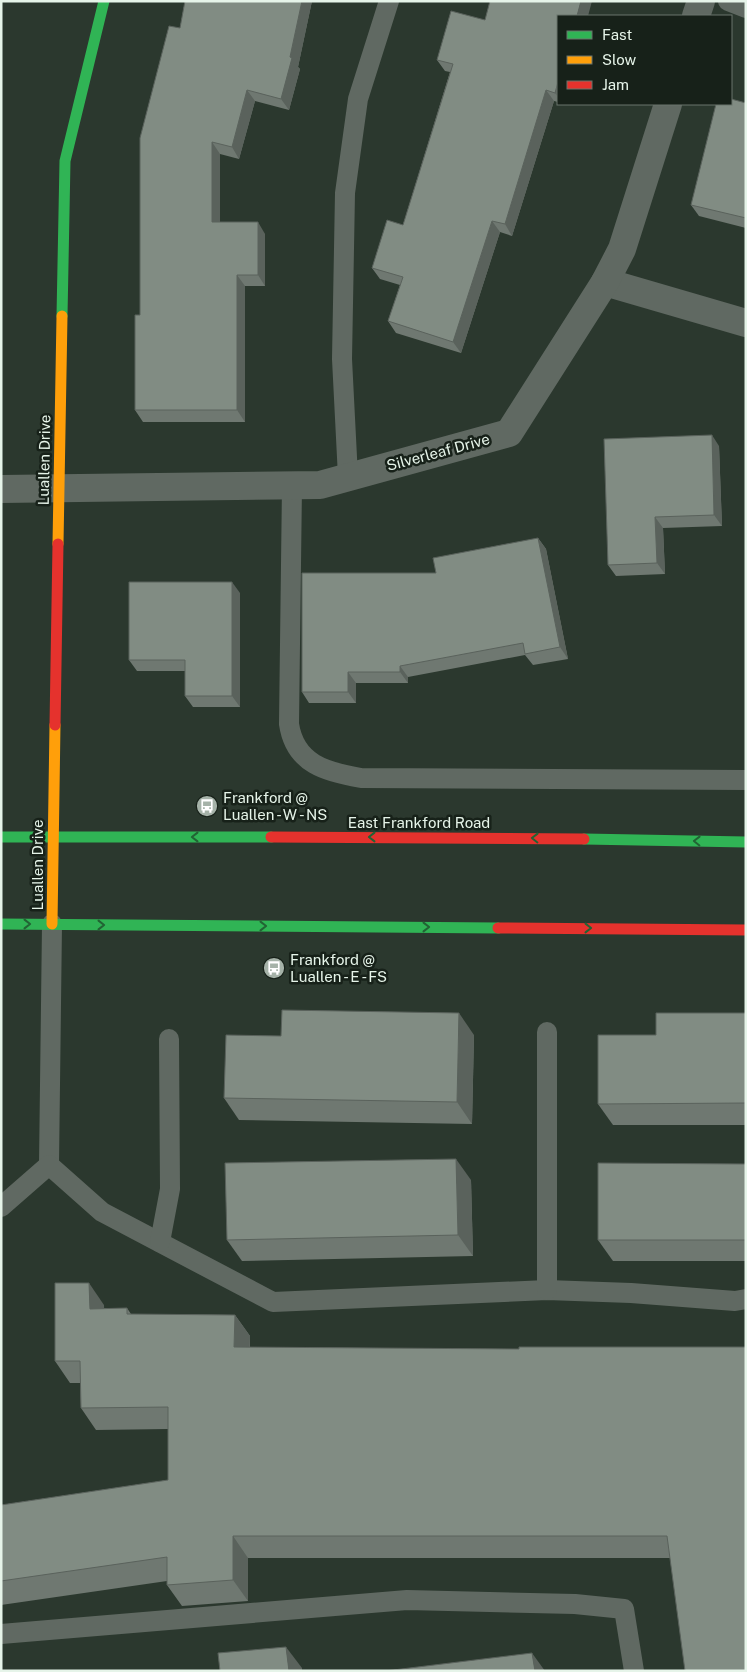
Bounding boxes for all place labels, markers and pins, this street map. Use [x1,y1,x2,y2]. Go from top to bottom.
place label: Frankford @ Luallen - W - NS [223,789,327,823]
bus stop icon: Frankford @ Luallen - W - NS [195,794,219,818]
place label: Frankford @ Luallen - E - FS [290,951,387,985]
bus stop icon: Frankford @ Luallen - E - FS [262,956,286,980]

